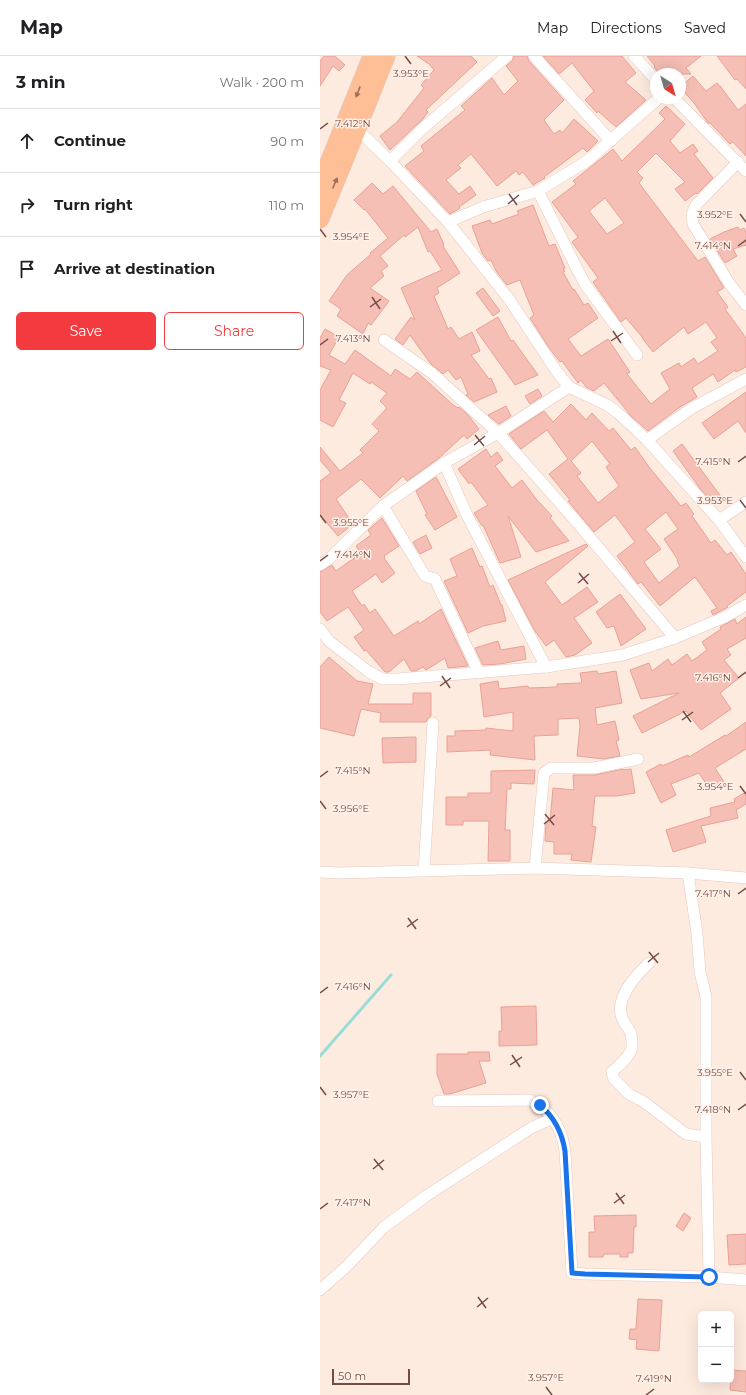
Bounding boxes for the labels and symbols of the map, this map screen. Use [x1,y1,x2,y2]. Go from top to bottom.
text: 3.953°E [393,67,429,80]
north arrow [650,68,686,104]
one-way arrow [355,87,361,98]
text: 7.412°N [335,117,371,130]
one-way arrow [332,177,338,188]
text: 3.952°E [697,208,733,221]
text: 3.954°E [333,230,370,243]
text: 7.414°N [695,239,731,252]
text: 7.413°N [335,332,371,345]
text: 7.415°N [695,455,731,468]
text: 3.953°E [697,494,733,507]
text: 3.955°E [333,516,369,529]
text: 7.414°N [335,548,371,561]
text: 7.416°N [695,671,731,684]
text: 7.415°N [335,764,371,777]
text: 3.954°E [697,780,734,793]
text: 3.956°E [333,802,369,815]
text: 7.417°N [695,887,731,900]
text: 7.416°N [335,980,371,993]
text: 3.955°E [697,1066,733,1079]
text: 3.957°E [333,1088,369,1101]
route end [531,1096,549,1114]
text: 7.418°N [695,1103,731,1116]
text: 7.417°N [335,1196,371,1209]
route start [700,1268,718,1286]
scale bar [332,1367,410,1386]
text: 3.957°E [528,1371,564,1384]
text: 7.419°N [636,1372,672,1385]

